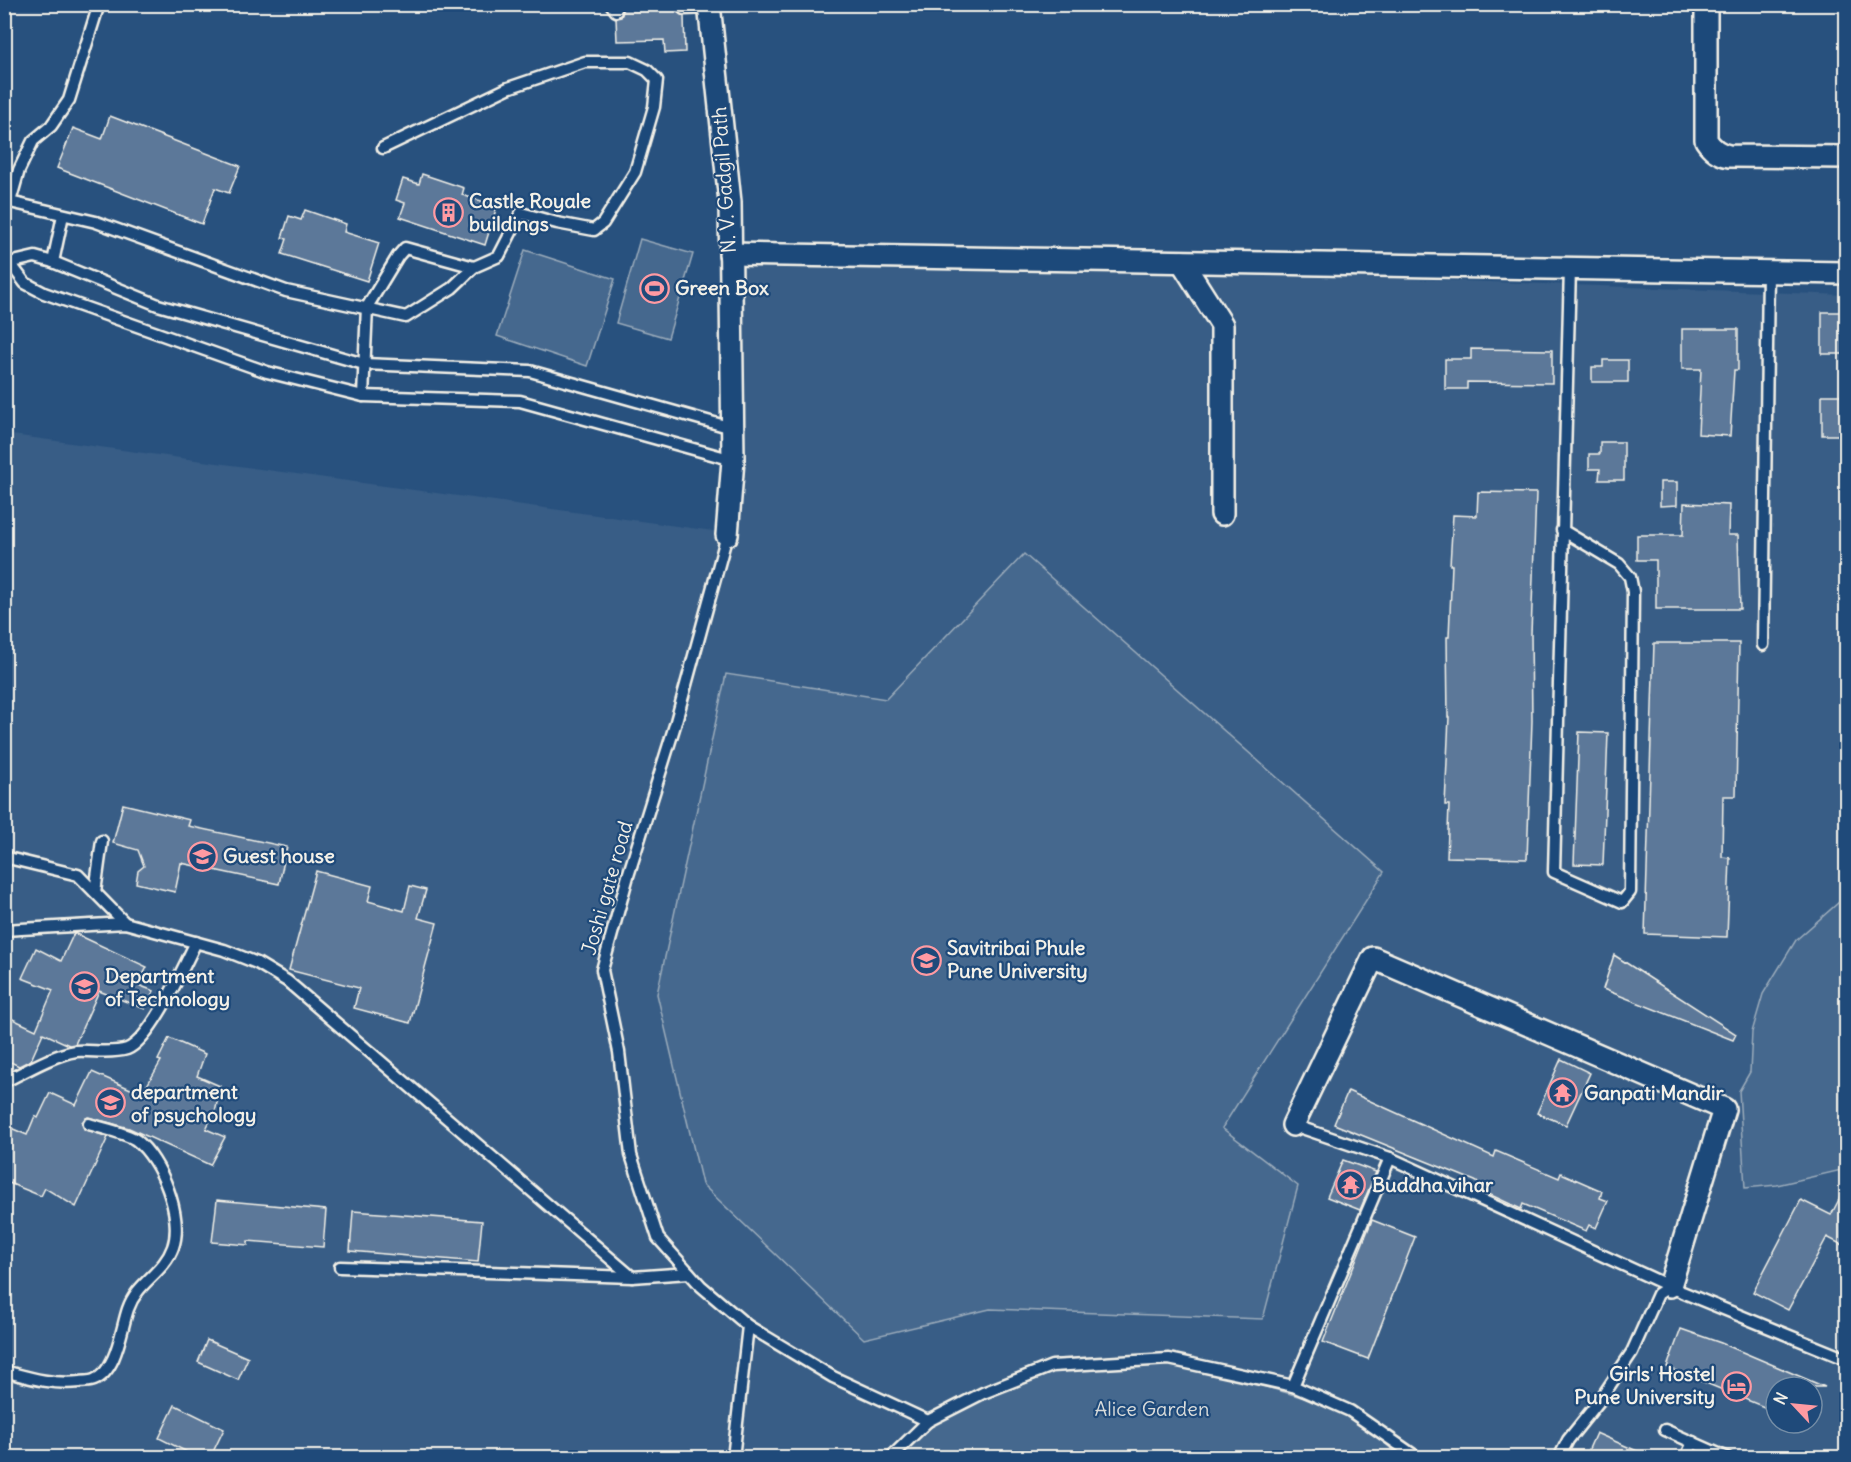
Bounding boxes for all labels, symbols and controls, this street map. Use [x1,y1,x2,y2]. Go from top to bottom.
street label: N. V. Gadgil Path [706,106,741,254]
place label: Castle Royale buildings [469,188,591,236]
building icon: Castle Royale buildings [432,196,464,228]
sports icon: Green Box [638,272,670,304]
place label: Green Box [675,275,769,300]
street label: Joshi gate road [575,818,638,958]
school or university icon: Guest house [186,840,218,872]
place label: Guest house [223,843,335,868]
place label: Savitribai Phule Pune University [947,935,1088,983]
school or university icon: Savitribai Phule Pune University [910,944,942,976]
place label: Department of Technology [105,963,230,1011]
school or university icon: Department of Technology [68,971,100,1003]
temple icon: Ganpati Mandir [1547,1077,1579,1109]
place label: department of psychology [131,1079,256,1127]
place label: Ganpati Mandir [1584,1080,1725,1105]
school or university icon: department of psychology [94,1087,126,1119]
temple icon: Buddha vihar [1335,1169,1367,1201]
place label: Buddha vihar [1372,1172,1494,1197]
place label: Girls' Hostel Pune University [1574,1361,1715,1409]
hotel icon: Girls' Hostel Pune University [1720,1370,1752,1402]
north arrow [1764,1375,1824,1435]
text: N [1769,1389,1792,1408]
park label: Alice Garden [1095,1396,1209,1421]

